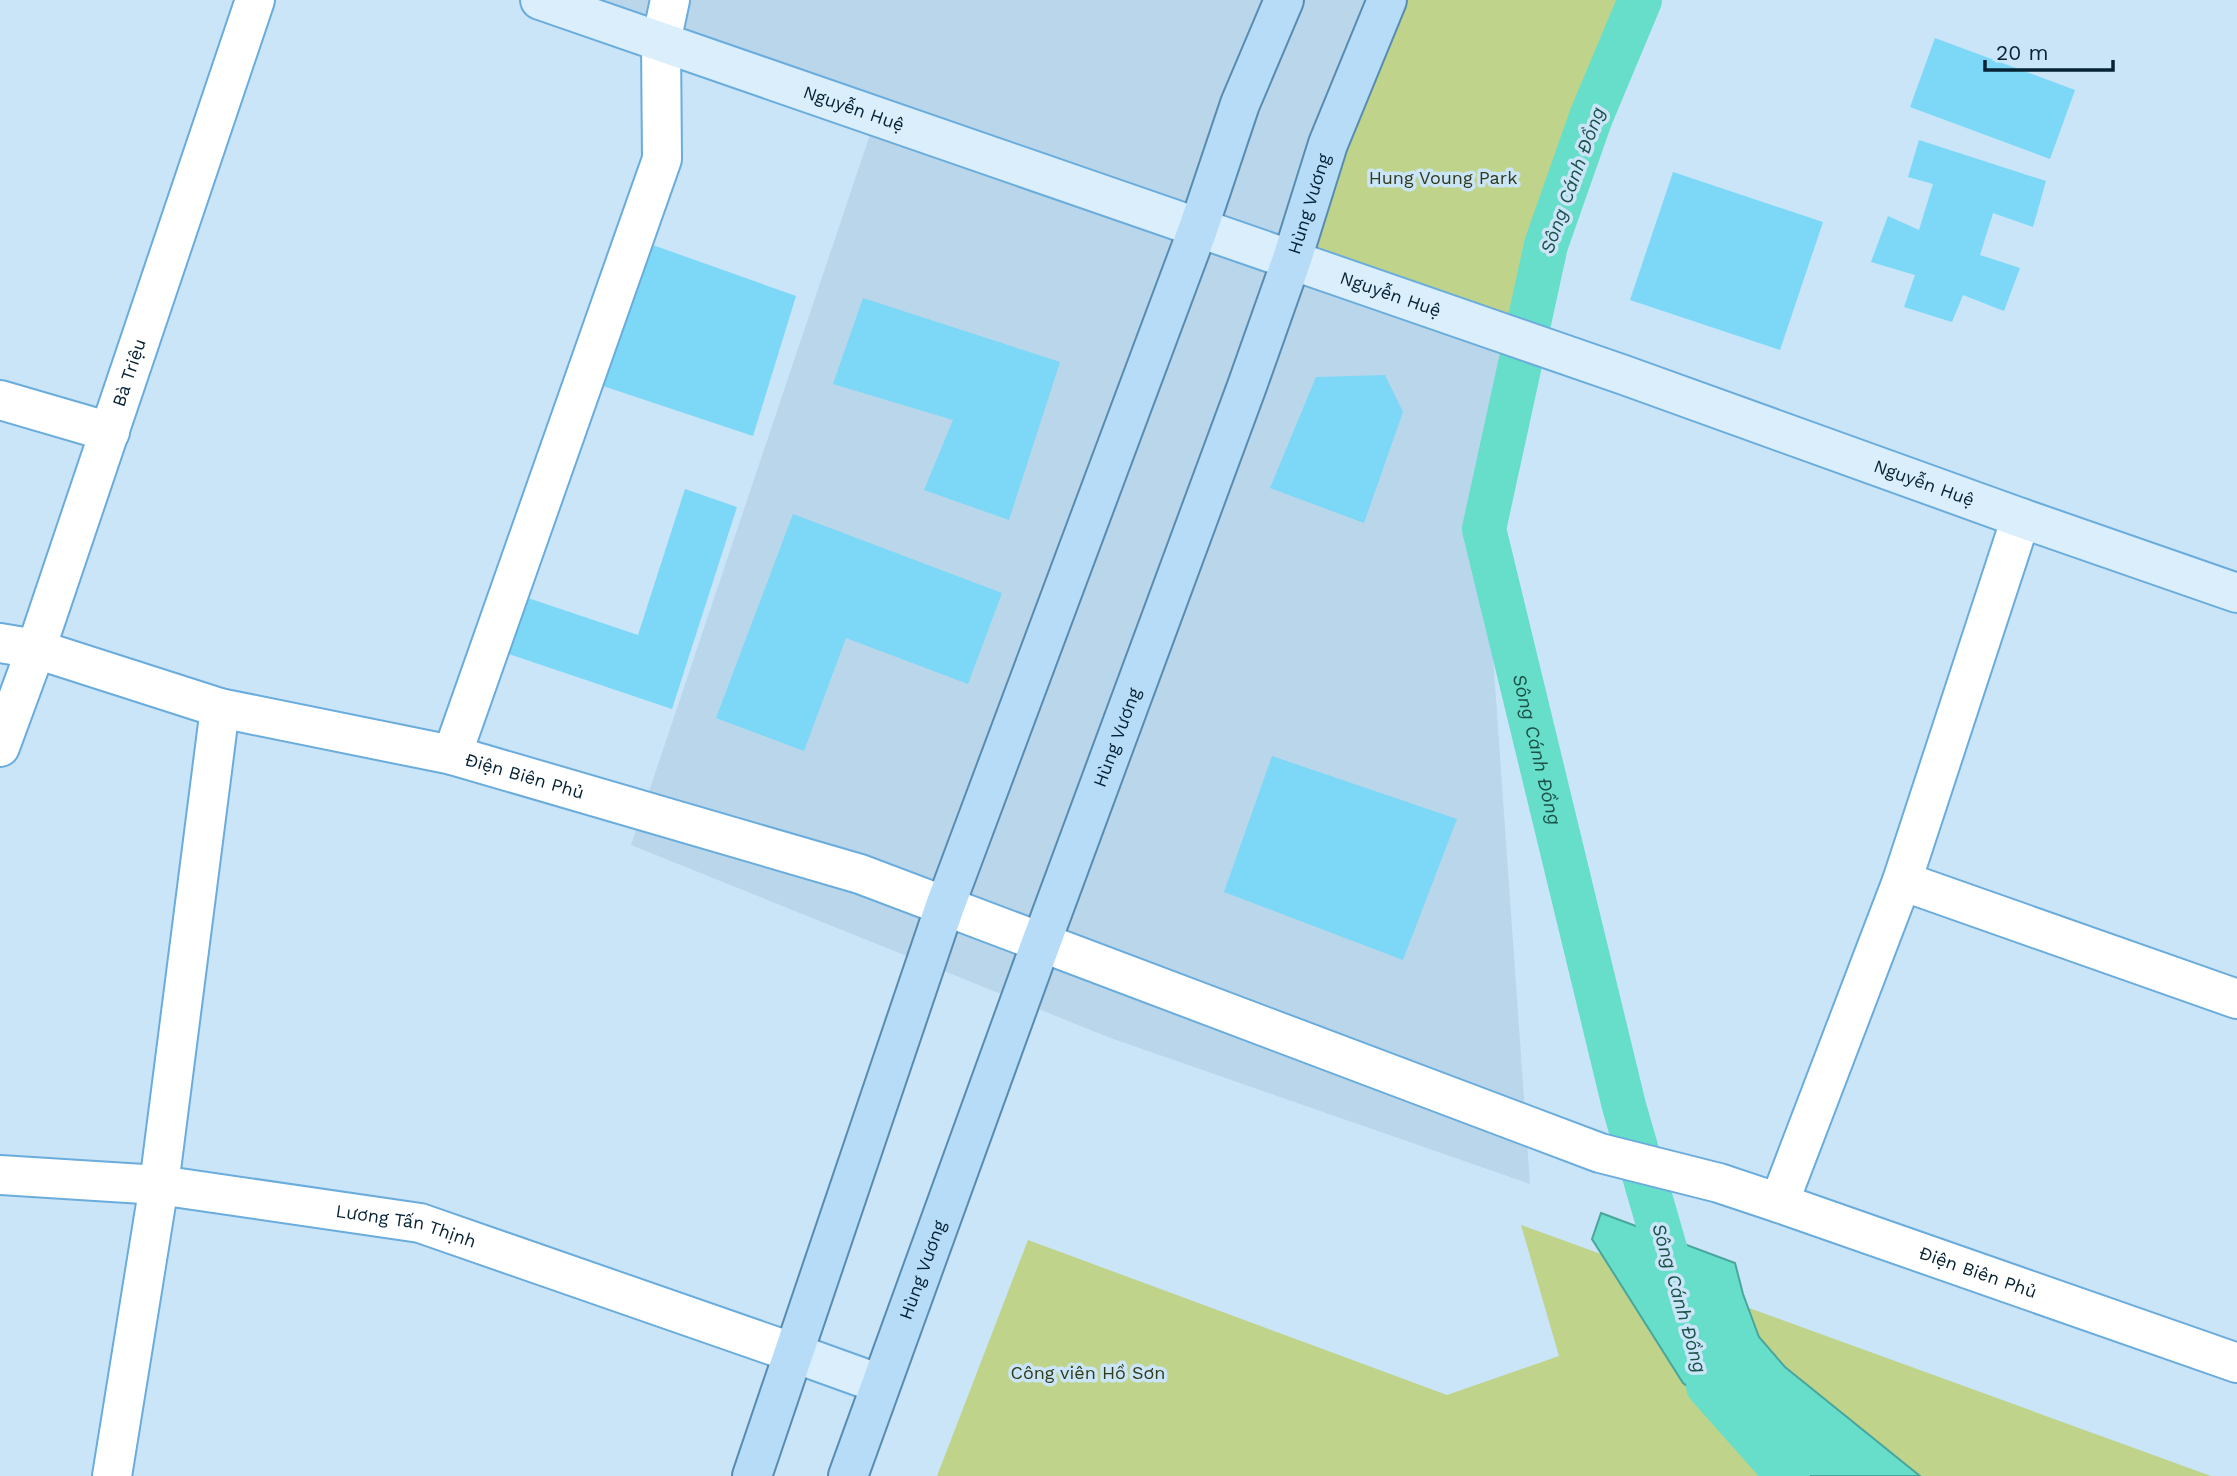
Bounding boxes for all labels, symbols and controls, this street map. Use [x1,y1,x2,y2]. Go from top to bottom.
scale bar [1985,28,2113,72]
text: 20 m [1996,40,2048,65]
street label: Nguyễn Huệ [801,81,907,135]
water label: Sông Cánh Đồng [1535,103,1610,257]
street label: Hùng Vương [1283,151,1334,257]
park label: Hung Voung Park [1369,167,1517,188]
street label: Nguyễn Huệ [1338,267,1444,321]
street label: Bà Triệu [108,336,150,409]
street label: Nguyễn Huệ [1871,455,1977,510]
water label: Sông Cánh Đồng [1508,672,1566,828]
street label: Hùng Vương [1089,684,1145,790]
street label: Điện Biên Phủ [463,748,587,803]
street label: Lương Tấn Thịnh [335,1200,479,1252]
street label: Hùng Vương [894,1217,950,1322]
water label: Sông Cánh Đồng [1647,1221,1712,1376]
street label: Điện Biên Phủ [1917,1242,2040,1302]
park label: Công viên Hồ Sơn [1011,1362,1165,1383]

